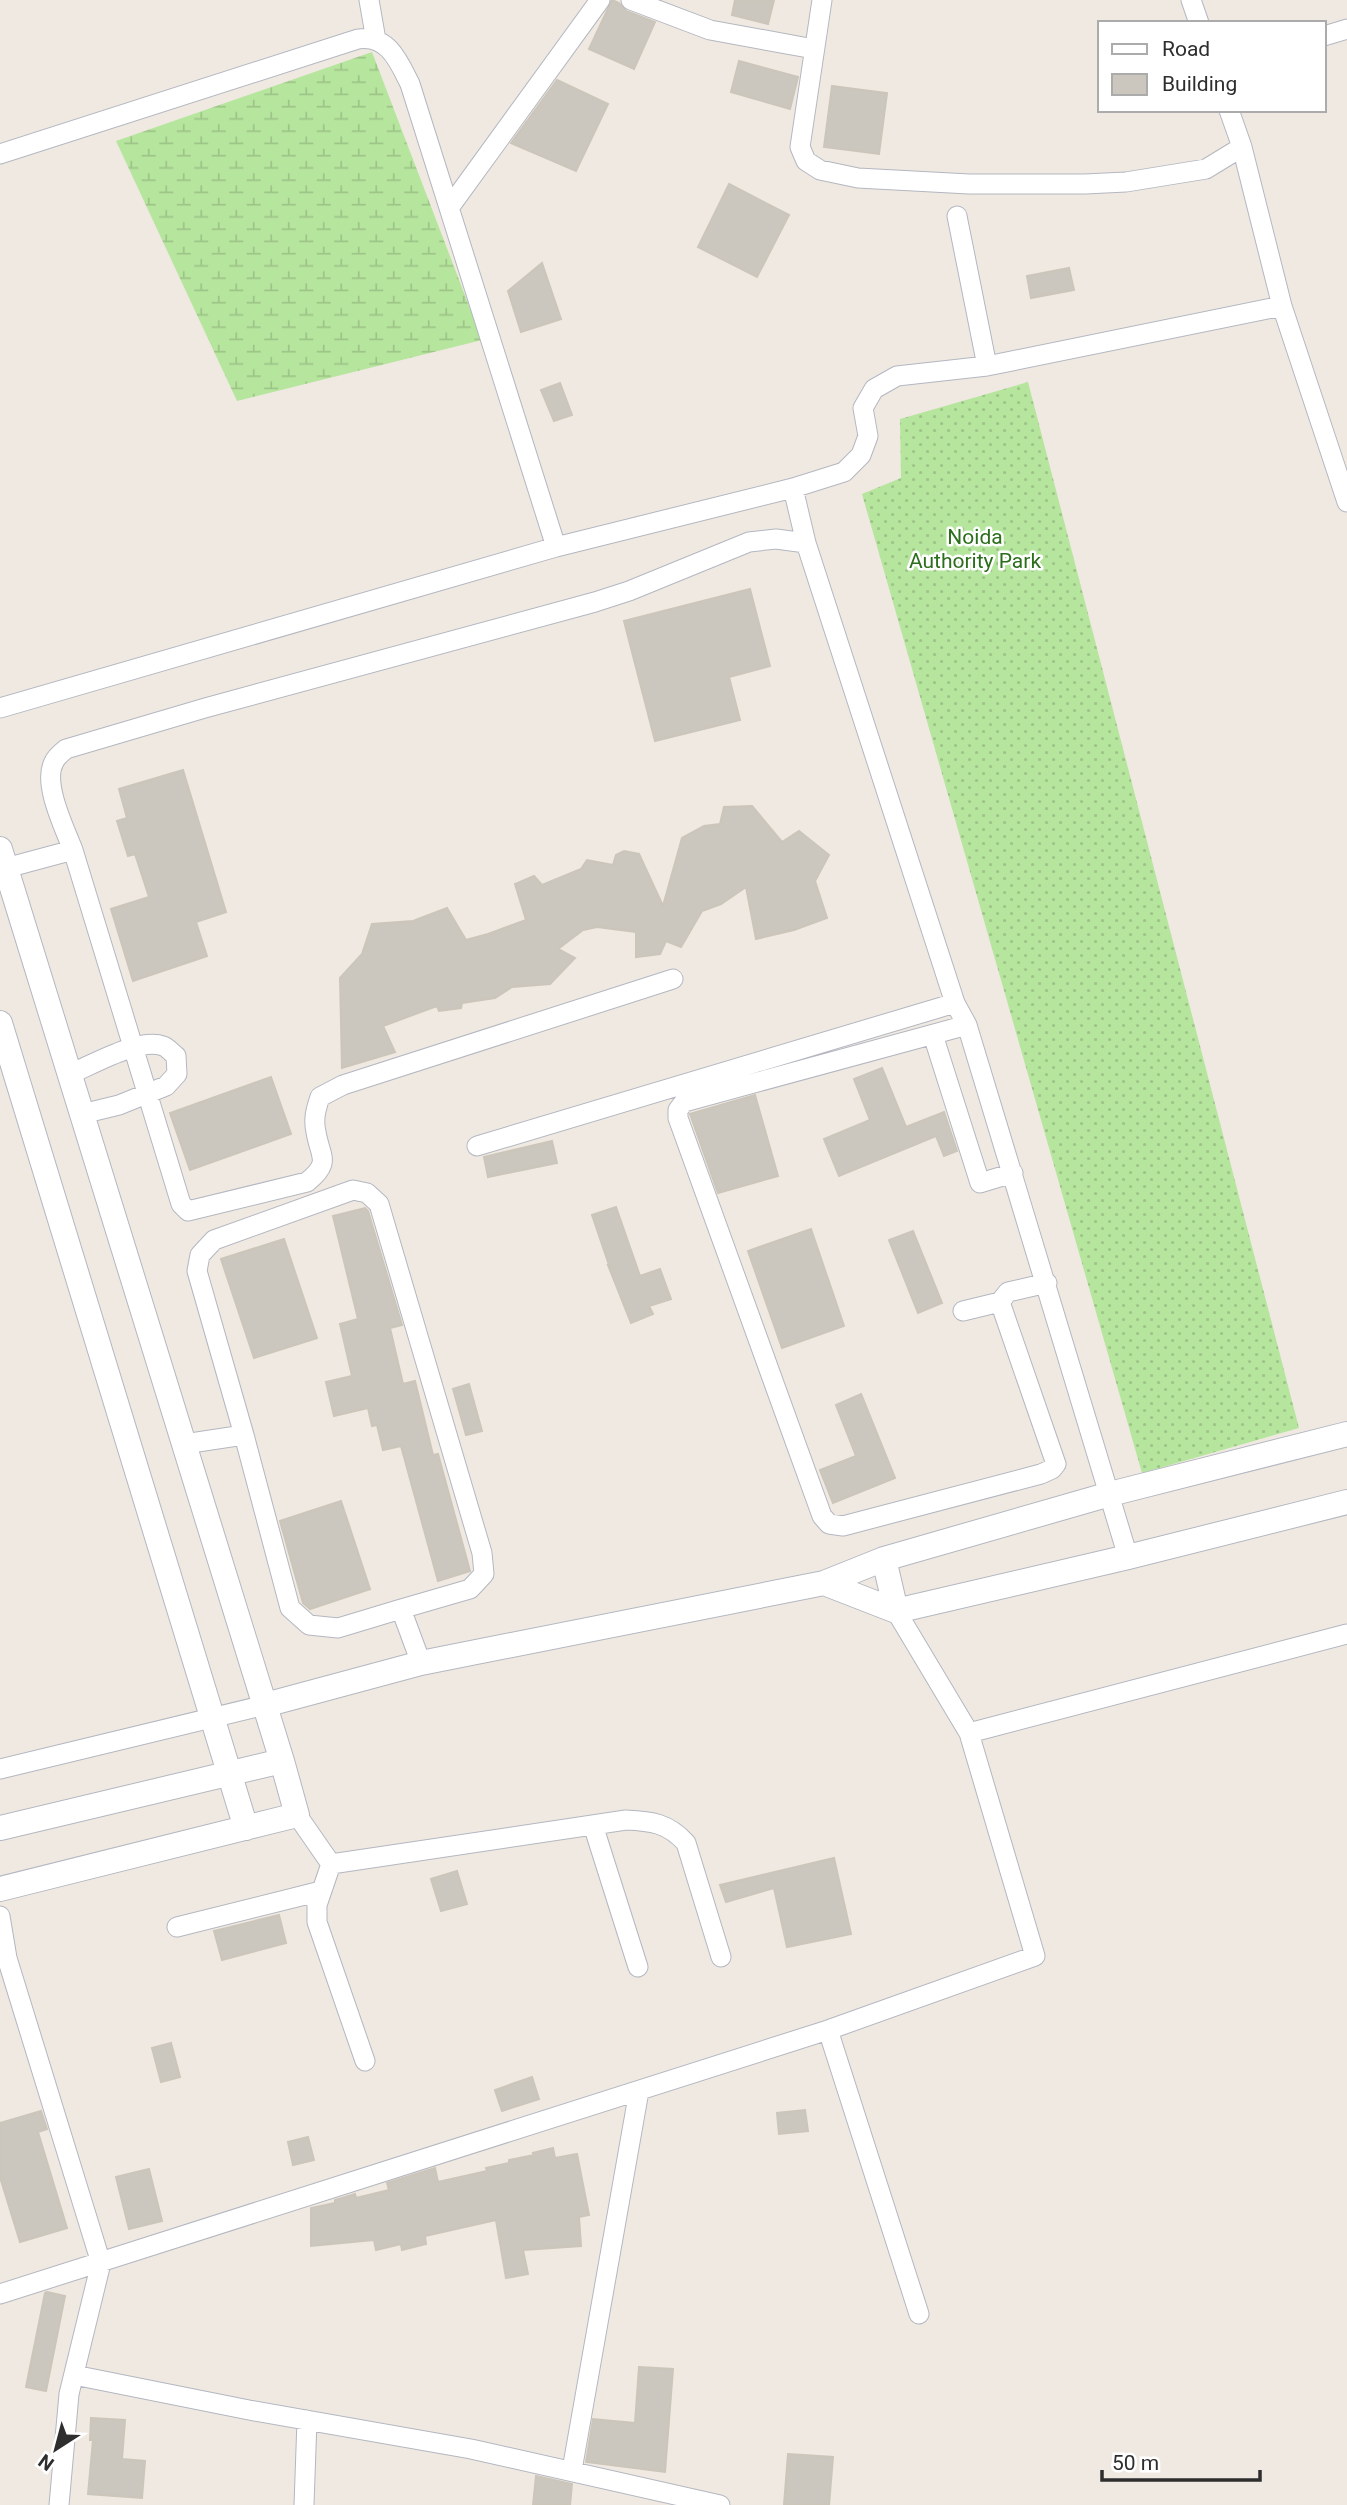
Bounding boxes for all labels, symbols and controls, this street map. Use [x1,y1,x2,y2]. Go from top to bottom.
legend [1098,21,1326,112]
text: Road [1162,37,1210,61]
text: Building [1162,72,1237,96]
park label: Noida Authority Park [909,525,1041,573]
north arrow [21,2414,91,2484]
scale bar [1102,2438,1260,2482]
text: N [34,2449,58,2476]
text: 50 m [1112,2451,1159,2475]

